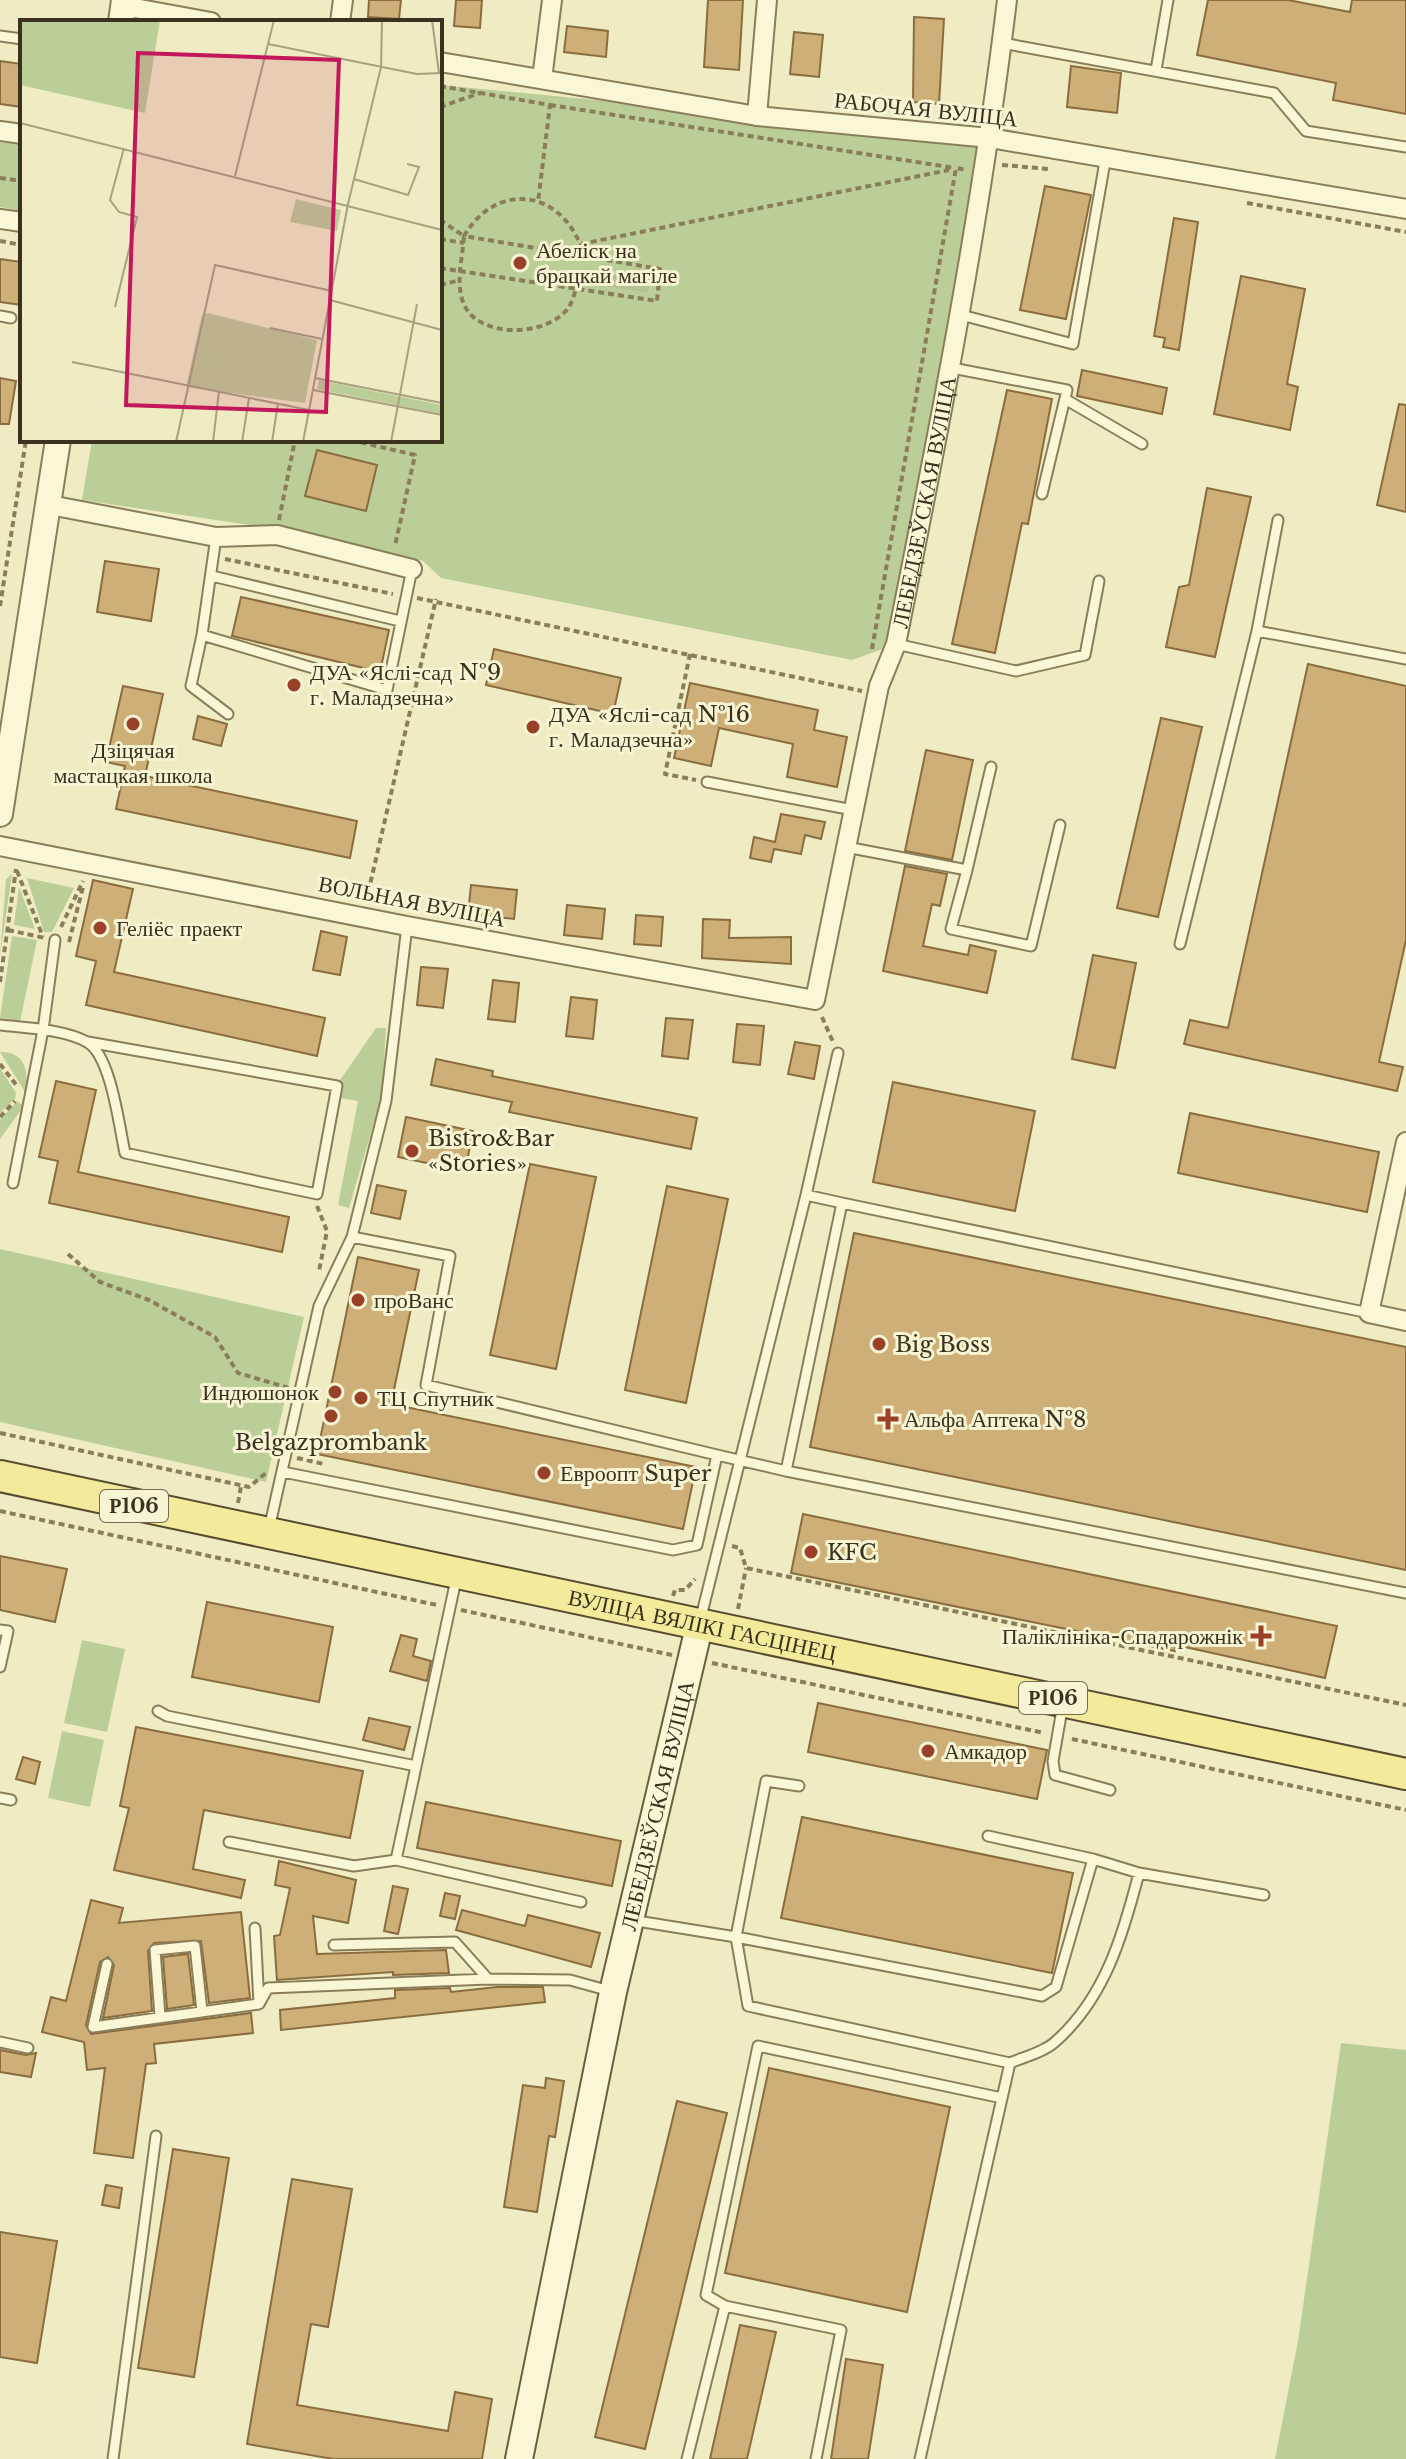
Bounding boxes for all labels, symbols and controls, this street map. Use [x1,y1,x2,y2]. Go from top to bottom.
inset map [20,20,442,442]
street label: РАБОЧАЯ ВУЛІЦА [833,86,1019,133]
place label: Абеліск на брацкай магіле [536,237,677,289]
marker: Абеліск на брацкай магіле [511,254,529,272]
street label: ЛЕБЕДЗЕЎСКАЯ ВУЛІЦА [887,374,962,630]
place label: ДУА «Яслі-сад №9 г. Маладзечна» [310,659,501,711]
marker: ДУА «Яслі-сад №9 г. Маладзечна» [285,676,303,694]
place label: ДУА «Яслі-сад №16 г. Маладзечна» [549,701,750,753]
marker: Дзіцячая мастацкая школа [124,715,142,733]
marker: ДУА «Яслі-сад №16 г. Маладзечна» [524,718,542,736]
place label: Дзіцячая мастацкая школа [53,737,213,789]
street label: ВОЛЬНАЯ ВУЛІЦА [316,870,508,933]
place label: Геліёс праект [116,915,242,942]
marker: Геліёс праект [91,919,109,937]
place label: Bistro&Bar «Stories» [428,1125,555,1177]
marker: Bistro&Bar «Stories» [403,1142,421,1160]
place label: проВанс [374,1287,454,1314]
marker: проВанс [349,1291,367,1309]
place label: Big Boss [895,1331,990,1358]
marker: Big Boss [870,1335,888,1353]
place label: Индюшонок [202,1379,319,1406]
marker: Индюшонок [326,1383,344,1401]
place label: ТЦ Спутник [377,1385,494,1412]
marker: ТЦ Спутник [352,1389,370,1407]
place label: Альфа Аптека №8 [904,1406,1086,1433]
marker: Belgazprombank [322,1407,340,1425]
marker: Альфа Аптека №8 [879,1410,897,1428]
place label: Belgazprombank [235,1429,428,1456]
place label: Евроопт Super [560,1460,712,1487]
marker: Евроопт Super [535,1464,553,1482]
road number: Р106 [100,1490,168,1522]
place label: KFC [827,1539,877,1566]
marker: KFC [802,1543,820,1561]
street label: ВУЛІЦА ВЯЛІКІ ГАСЦІНЕЦ [566,1584,839,1667]
place label: Паліклініка-Спадарожнік [1002,1623,1243,1650]
marker: Паліклініка-Спадарожнік [1250,1625,1272,1647]
street label: ЛЕБЕДЗЕЎСКАЯ ВУЛІЦА [615,1678,700,1933]
road number: Р106 [1019,1682,1087,1714]
place label: Амкадор [944,1738,1027,1765]
marker: Амкадор [919,1742,937,1760]

